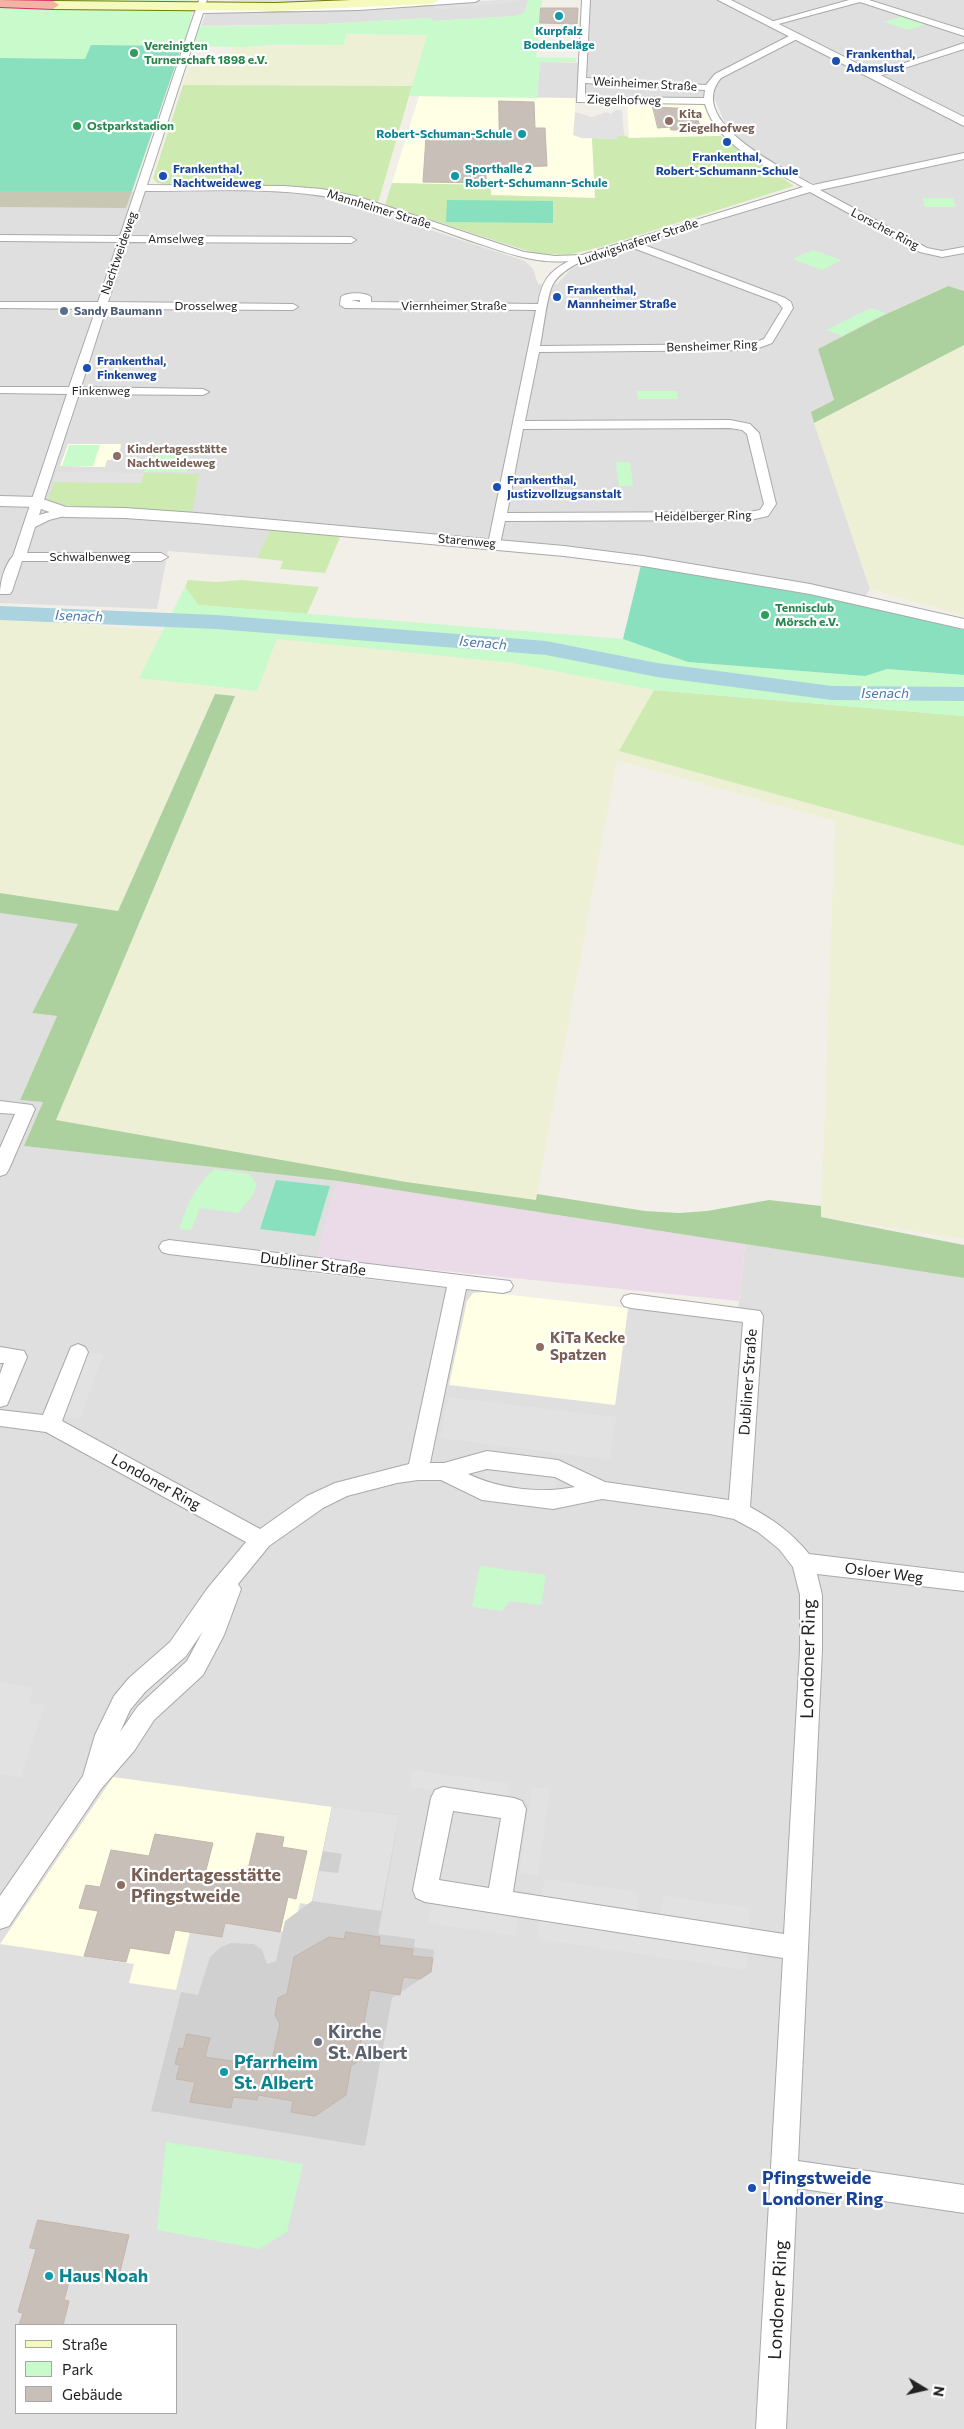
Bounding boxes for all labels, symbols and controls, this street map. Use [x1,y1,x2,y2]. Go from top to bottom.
marker: Kurpfalz Bodenbeläge [553,10,565,22]
place label: Kurpfalz Bodenbeläge [523,24,595,52]
place label: Vereinigten Turnerschaft 1898 e.V. [144,39,267,67]
marker: Vereinigten Turnerschaft 1898 e.V. [128,47,140,59]
place label: Frankenthal, Adamslust [846,47,915,75]
marker: Frankenthal, Adamslust [830,55,842,67]
street label: Weinheimer Straße [593,74,697,94]
street label: Ziegelhofweg [587,92,661,108]
place label: Kita Ziegelhofweg [679,107,755,135]
marker: Kita Ziegelhofweg [663,115,675,127]
place label: Ostparkstadion [87,119,174,133]
marker: Ostparkstadion [71,120,83,132]
place label: Robert-Schuman-Schule [376,127,512,141]
marker: Robert-Schuman-Schule [516,128,528,140]
marker: Frankenthal, Robert-Schumann-Schule [721,136,733,148]
place label: Frankenthal, Robert-Schumann-Schule [656,150,798,178]
place label: Frankenthal, Nachtweideweg [173,162,261,190]
place label: Sporthalle 2 Robert-Schumann-Schule [465,162,608,190]
marker: Frankenthal, Nachtweideweg [157,170,169,182]
marker: Sporthalle 2 Robert-Schumann-Schule [449,170,461,182]
street label: Mannheimer Straße [325,186,433,232]
street label: Lorscher Ring [849,205,921,253]
street label: Nachtweideweg [98,209,140,297]
street label: Ludwigshafener Straße [576,216,700,268]
street label: Amselweg [148,232,204,246]
place label: Frankenthal, Mannheimer Straße [567,283,676,311]
marker: Frankenthal, Mannheimer Straße [551,291,563,303]
street label: Drosselweg [175,299,237,313]
street label: Viernheimer Straße [401,299,507,313]
place label: Sandy Baumann [74,304,162,318]
marker: Sandy Baumann [58,305,70,317]
street label: Bensheimer Ring [666,337,758,355]
place label: Frankenthal, Finkenweg [97,354,166,382]
marker: Frankenthal, Finkenweg [81,362,93,374]
street label: Finkenweg [72,384,130,398]
place label: Kindertagesstätte Nachtweideweg [127,442,227,470]
marker: Kindertagesstätte Nachtweideweg [111,450,123,462]
place label: Frankenthal, Justizvollzugsanstalt [507,473,622,501]
marker: Frankenthal, Justizvollzugsanstalt [491,481,503,493]
street label: Heidelberger Ring [654,508,752,524]
street label: Starenweg [437,531,497,551]
street label: Schwalbenweg [50,550,130,564]
place label: Tennisclub Mörsch e.V. [775,601,839,629]
water label: Isenach [55,607,103,625]
marker: Tennisclub Mörsch e.V. [759,609,771,621]
water label: Isenach [458,633,508,653]
water label: Isenach [861,685,909,701]
street label: Dubliner Straße [259,1249,367,1279]
street label: Dubliner Straße [735,1328,761,1436]
place label: KiTa Kecke Spatzen [550,1329,625,1364]
marker: KiTa Kecke Spatzen [534,1341,546,1353]
street label: Londoner Ring [108,1450,204,1514]
street label: Osloer Weg [844,1559,924,1587]
street label: Londoner Ring [796,1599,820,1719]
place label: Kindertagesstätte Pfingstweide [131,1864,281,1906]
marker: Kindertagesstätte Pfingstweide [115,1879,127,1891]
place label: Kirche St. Albert [328,2021,407,2064]
marker: Kirche St. Albert [312,2036,324,2048]
place label: Pfarrheim St. Albert [234,2051,318,2094]
marker: Pfarrheim St. Albert [218,2066,230,2078]
place label: Pfingstweide Londoner Ring [762,2167,883,2210]
marker: Pfingstweide Londoner Ring [746,2182,758,2194]
street label: Londoner Ring [764,2240,792,2360]
place label: Haus Noah [59,2265,148,2287]
marker: Haus Noah [43,2270,55,2282]
legend [15,2324,178,2414]
text: Straße [62,2335,108,2353]
text: Park [62,2360,93,2378]
north arrow [899,2364,949,2414]
text: Gebäude [62,2385,123,2403]
text: N [930,2385,949,2398]

